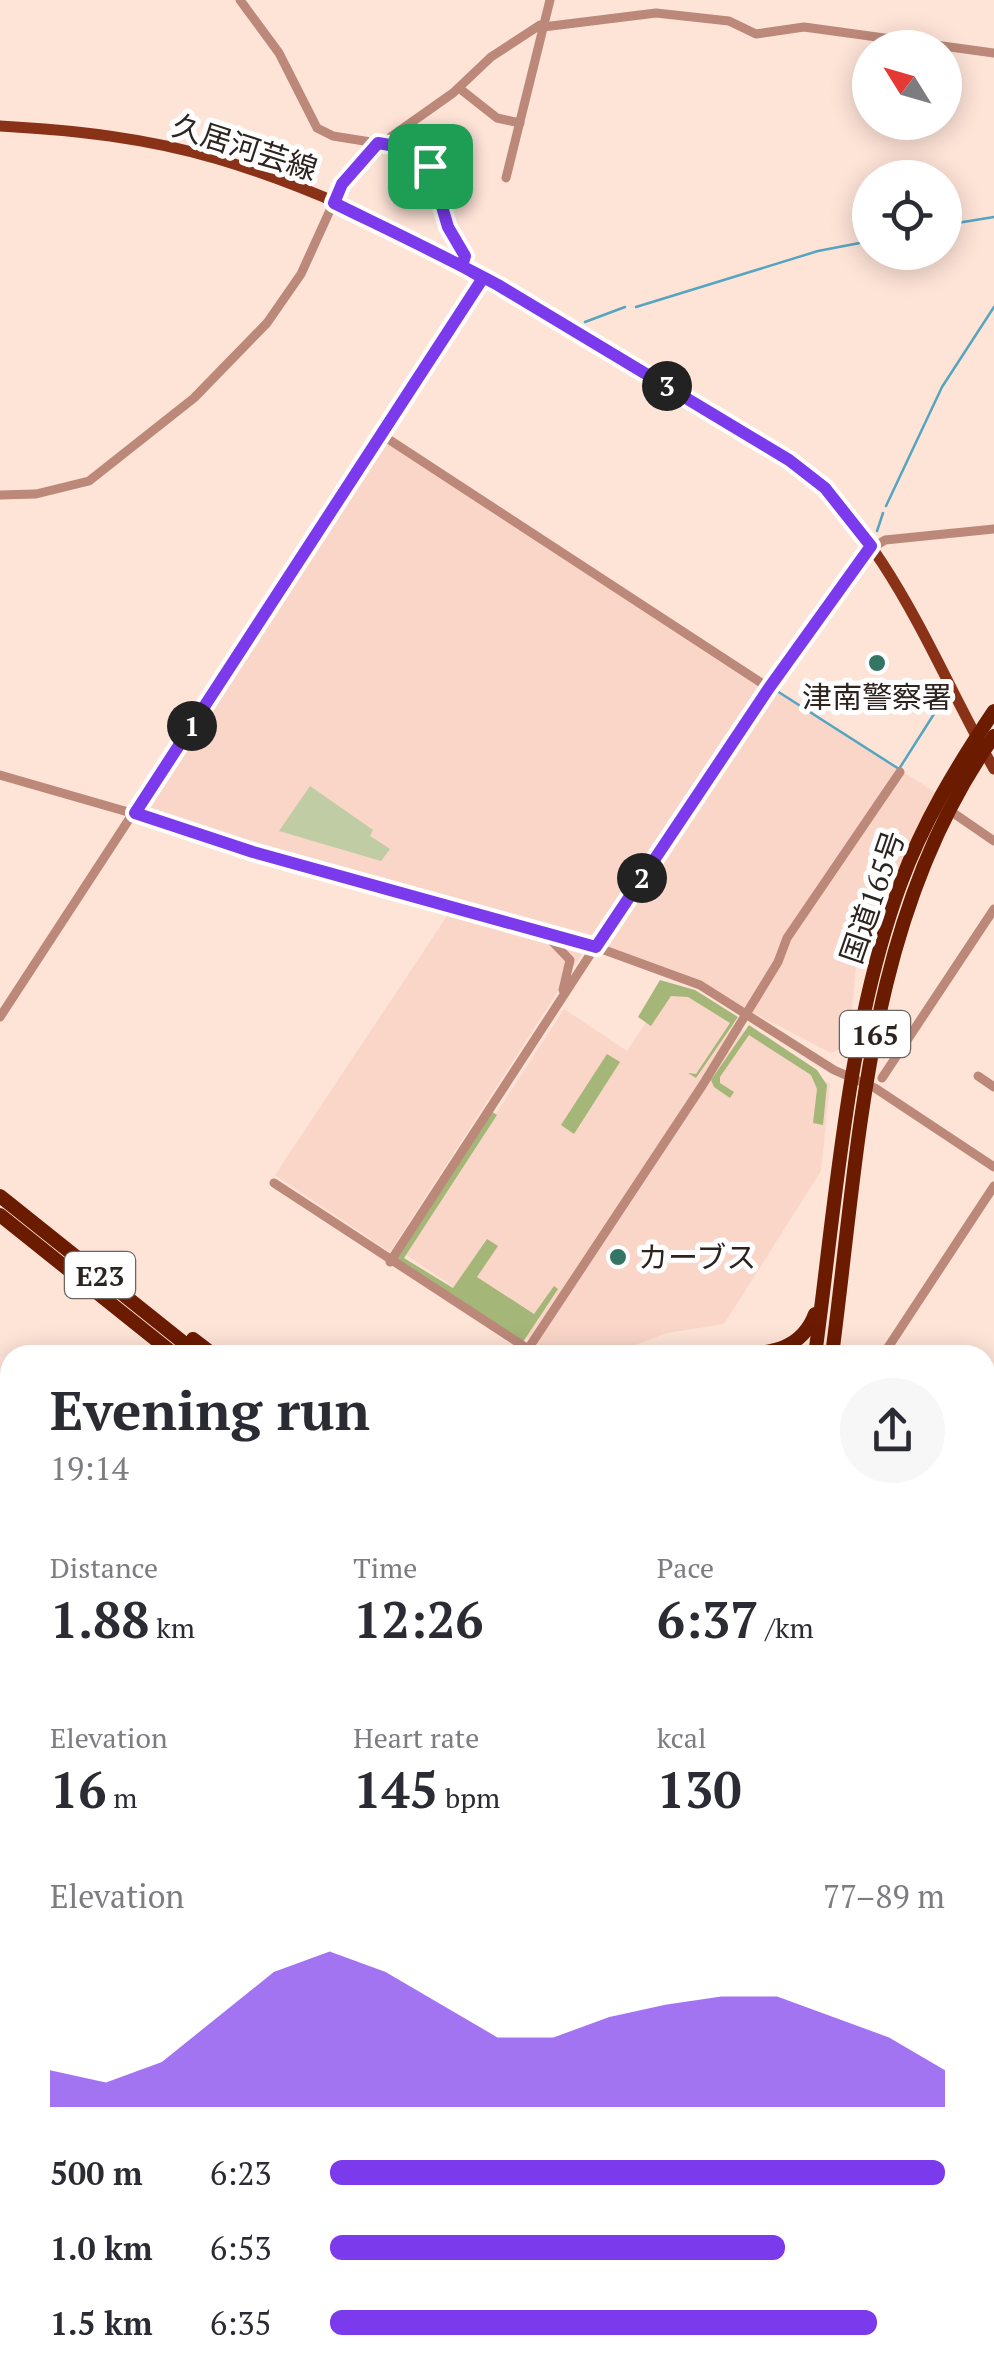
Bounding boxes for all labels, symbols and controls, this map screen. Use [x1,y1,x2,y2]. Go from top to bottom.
north arrow [852,30,962,140]
map controls [852,30,962,270]
street label: 久居河芸線 [167,105,323,189]
pin [388,124,473,209]
icon: arrive [403,139,458,194]
button: locate [852,160,962,270]
pin: 3 [642,361,692,411]
text: 3 [659,367,675,404]
marker: 津南警察署 [866,652,888,674]
place label: 津南警察署 [802,677,952,717]
pin: 1 [167,701,217,751]
text: 1 [184,707,200,744]
street label: 国道165号 [831,825,913,969]
pin: 2 [617,853,667,903]
text: 2 [634,859,650,896]
road number: 165 [840,1011,910,1057]
place label: カーブス [638,1237,756,1277]
marker: カーブス [607,1246,629,1268]
road number: E23 [65,1252,135,1298]
text: Evening run [50,1373,370,1446]
button: share [840,1378,945,1483]
text: 19:14 [50,1447,129,1489]
text: Distance [50,1549,158,1586]
text: Time [353,1549,417,1586]
text: Pace [657,1549,714,1586]
text: 1.88 [50,1586,150,1652]
text: 12:26 [353,1586,483,1652]
text: 6:37 [657,1586,759,1652]
text: km [150,1609,195,1646]
text: /km [759,1609,814,1646]
text: Elevation [50,1719,168,1756]
text: Heart rate [353,1719,479,1756]
text: kcal [657,1719,706,1756]
text: 16 [50,1756,107,1822]
text: 145 [353,1756,438,1822]
text: 130 [657,1756,741,1822]
text: m [107,1779,137,1816]
text: bpm [438,1779,500,1816]
text: Elevation [50,1875,184,1917]
text: 77–89 m [823,1875,945,1917]
text: 500 m [50,2152,142,2194]
text: 6:23 [210,2152,272,2194]
text: 1.0 km [50,2227,153,2269]
text: 6:53 [210,2227,272,2269]
text: 1.5 km [50,2302,153,2344]
text: 6:35 [210,2302,272,2344]

